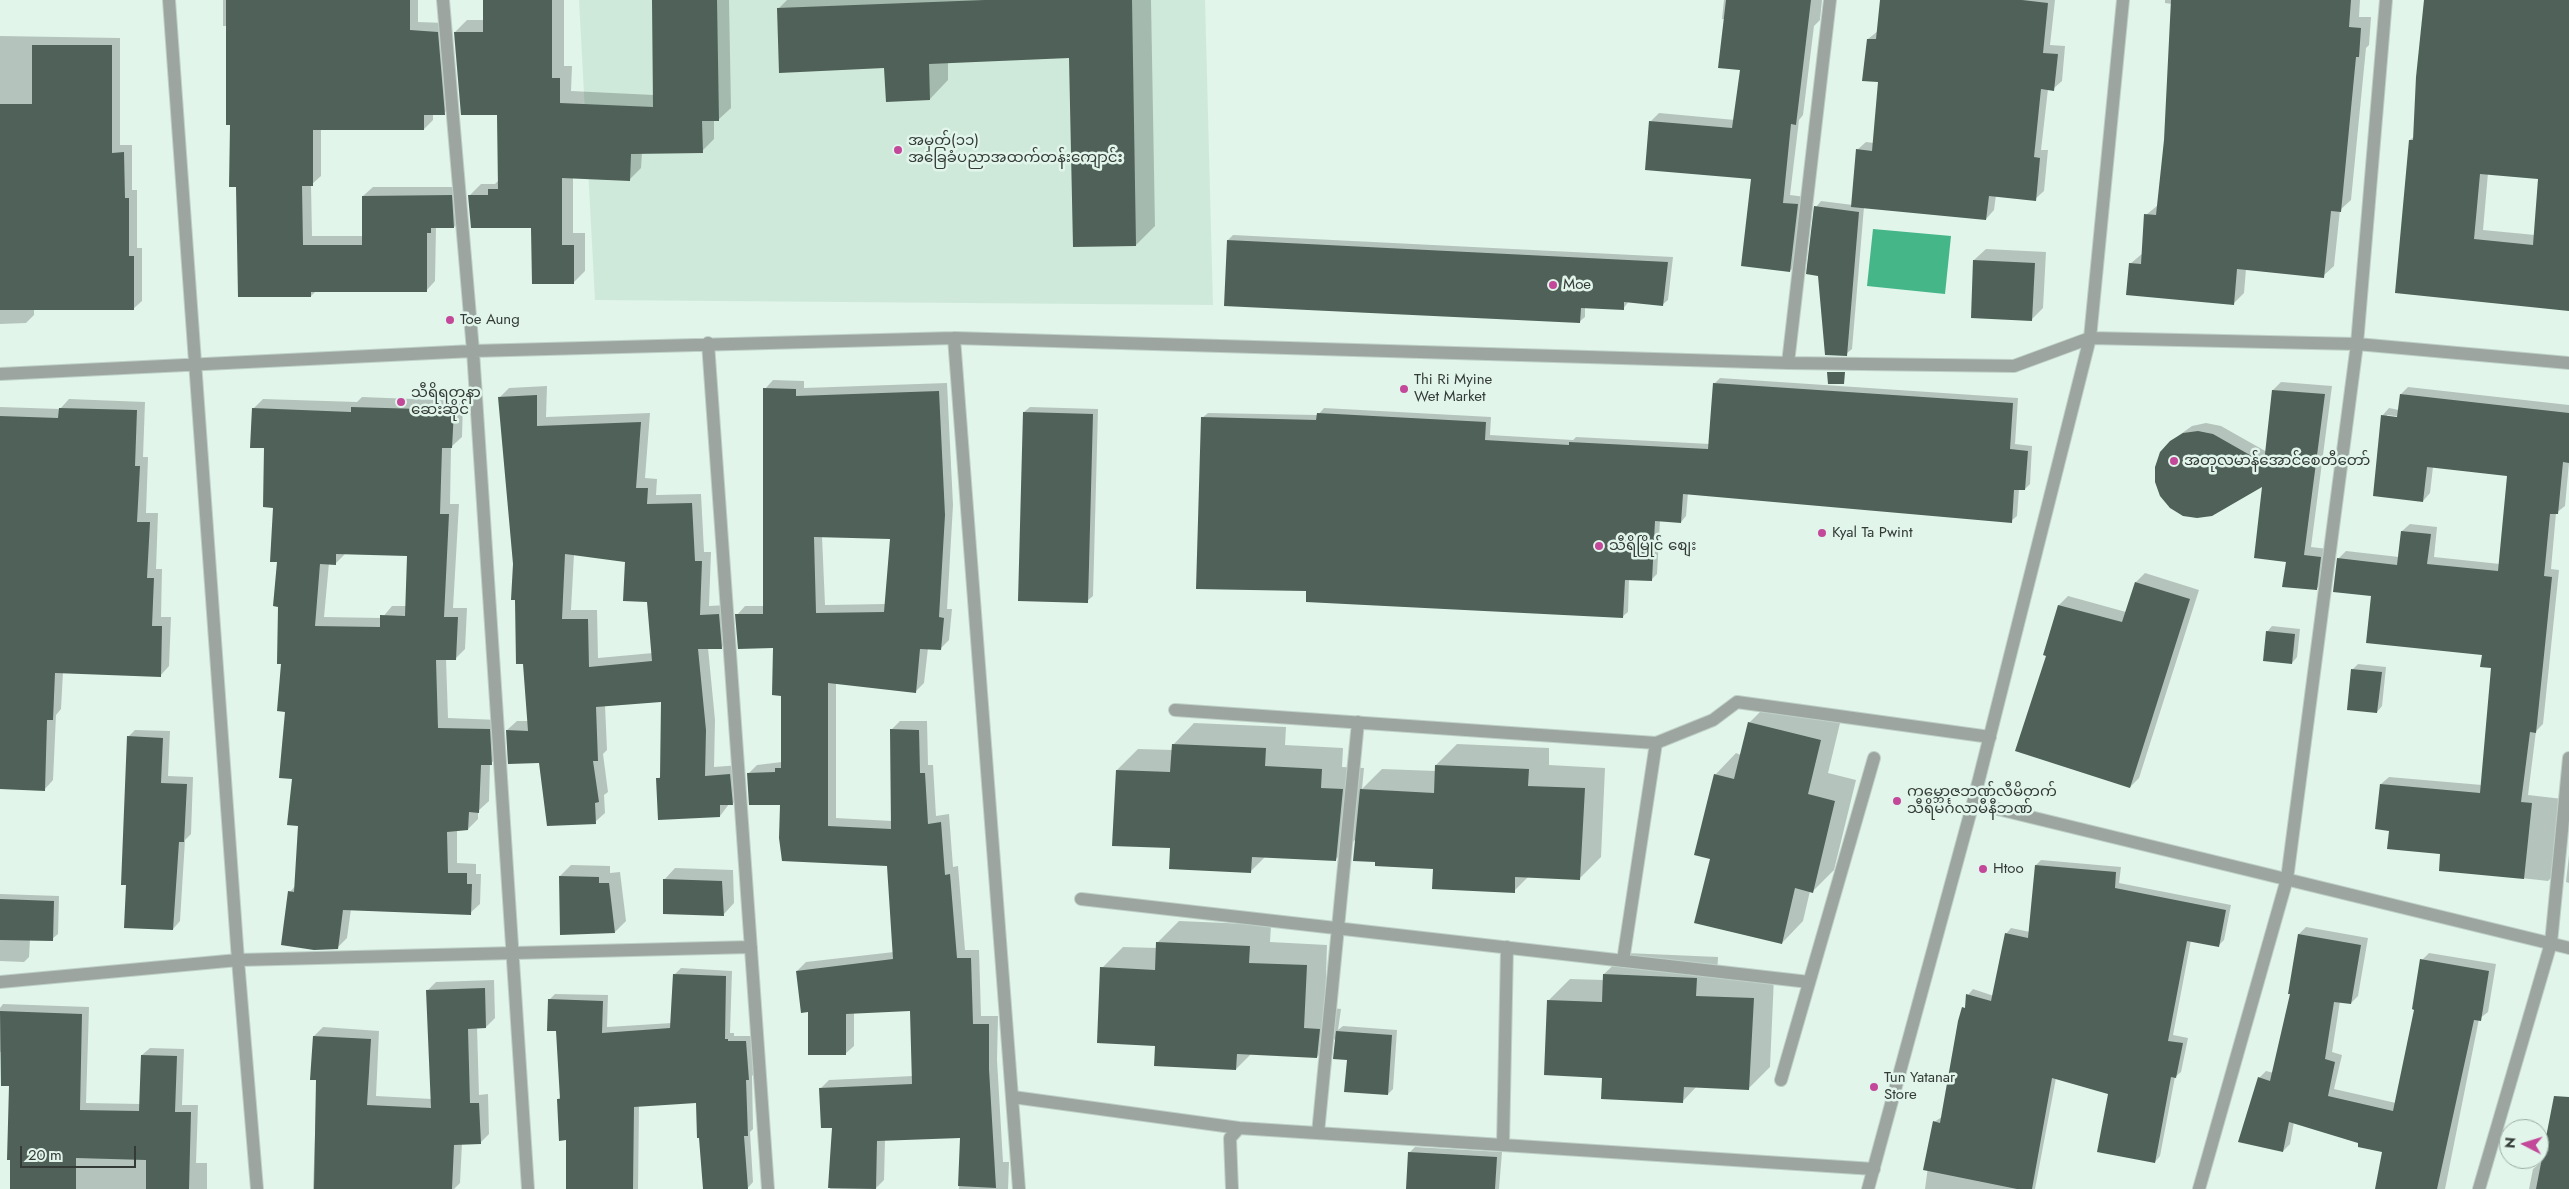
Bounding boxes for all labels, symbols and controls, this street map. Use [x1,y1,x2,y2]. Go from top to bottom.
place label: အမှတ်(၁၁) အခြေခံပညာအထက်တန်းကျောင်း [908,132,1123,167]
marker: အမှတ်(၁၁) အခြေခံပညာအထက်တန်းကျောင်း [892,144,904,156]
place label: Moe [1563,276,1591,294]
marker: Moe [1547,279,1559,291]
place label: Toe Aung [460,311,520,329]
marker: Toe Aung [444,314,456,326]
place label: Thi Ri Myine Wet Market [1414,371,1492,406]
marker: Thi Ri Myine Wet Market [1398,383,1410,395]
place label: သီရိရတနာ ဆေးဆိုင် [411,384,481,419]
marker: သီရိရတနာ ဆေးဆိုင် [395,396,407,408]
place label: အတုလမာန်အောင်စေတီတော် [2184,452,2370,470]
marker: အတုလမာန်အောင်စေတီတော် [2168,455,2180,467]
place label: Kyal Ta Pwint [1832,524,1912,542]
marker: Kyal Ta Pwint [1816,527,1828,539]
place label: သီရိမြိုင် စျေး [1609,537,1696,555]
marker: သီရိမြိုင် စျေး [1593,540,1605,552]
place label: ကမ္ဘောဇဘဏ်လီမိတက် သီရိမင်္ဂလာမီနီဘဏ် [1907,783,2057,818]
marker: ကမ္ဘောဇဘဏ်လီမိတက် သီရိမင်္ဂလာမီနီဘဏ် [1891,795,1903,807]
place label: Htoo [1993,860,2024,878]
marker: Htoo [1977,863,1989,875]
place label: Tun Yatanar Store [1884,1069,1955,1104]
marker: Tun Yatanar Store [1868,1081,1880,1093]
north arrow [2499,1119,2549,1169]
scale bar [22,1136,139,1168]
text: N [2500,1136,2521,1149]
text: 20 m [28,1144,62,1166]

